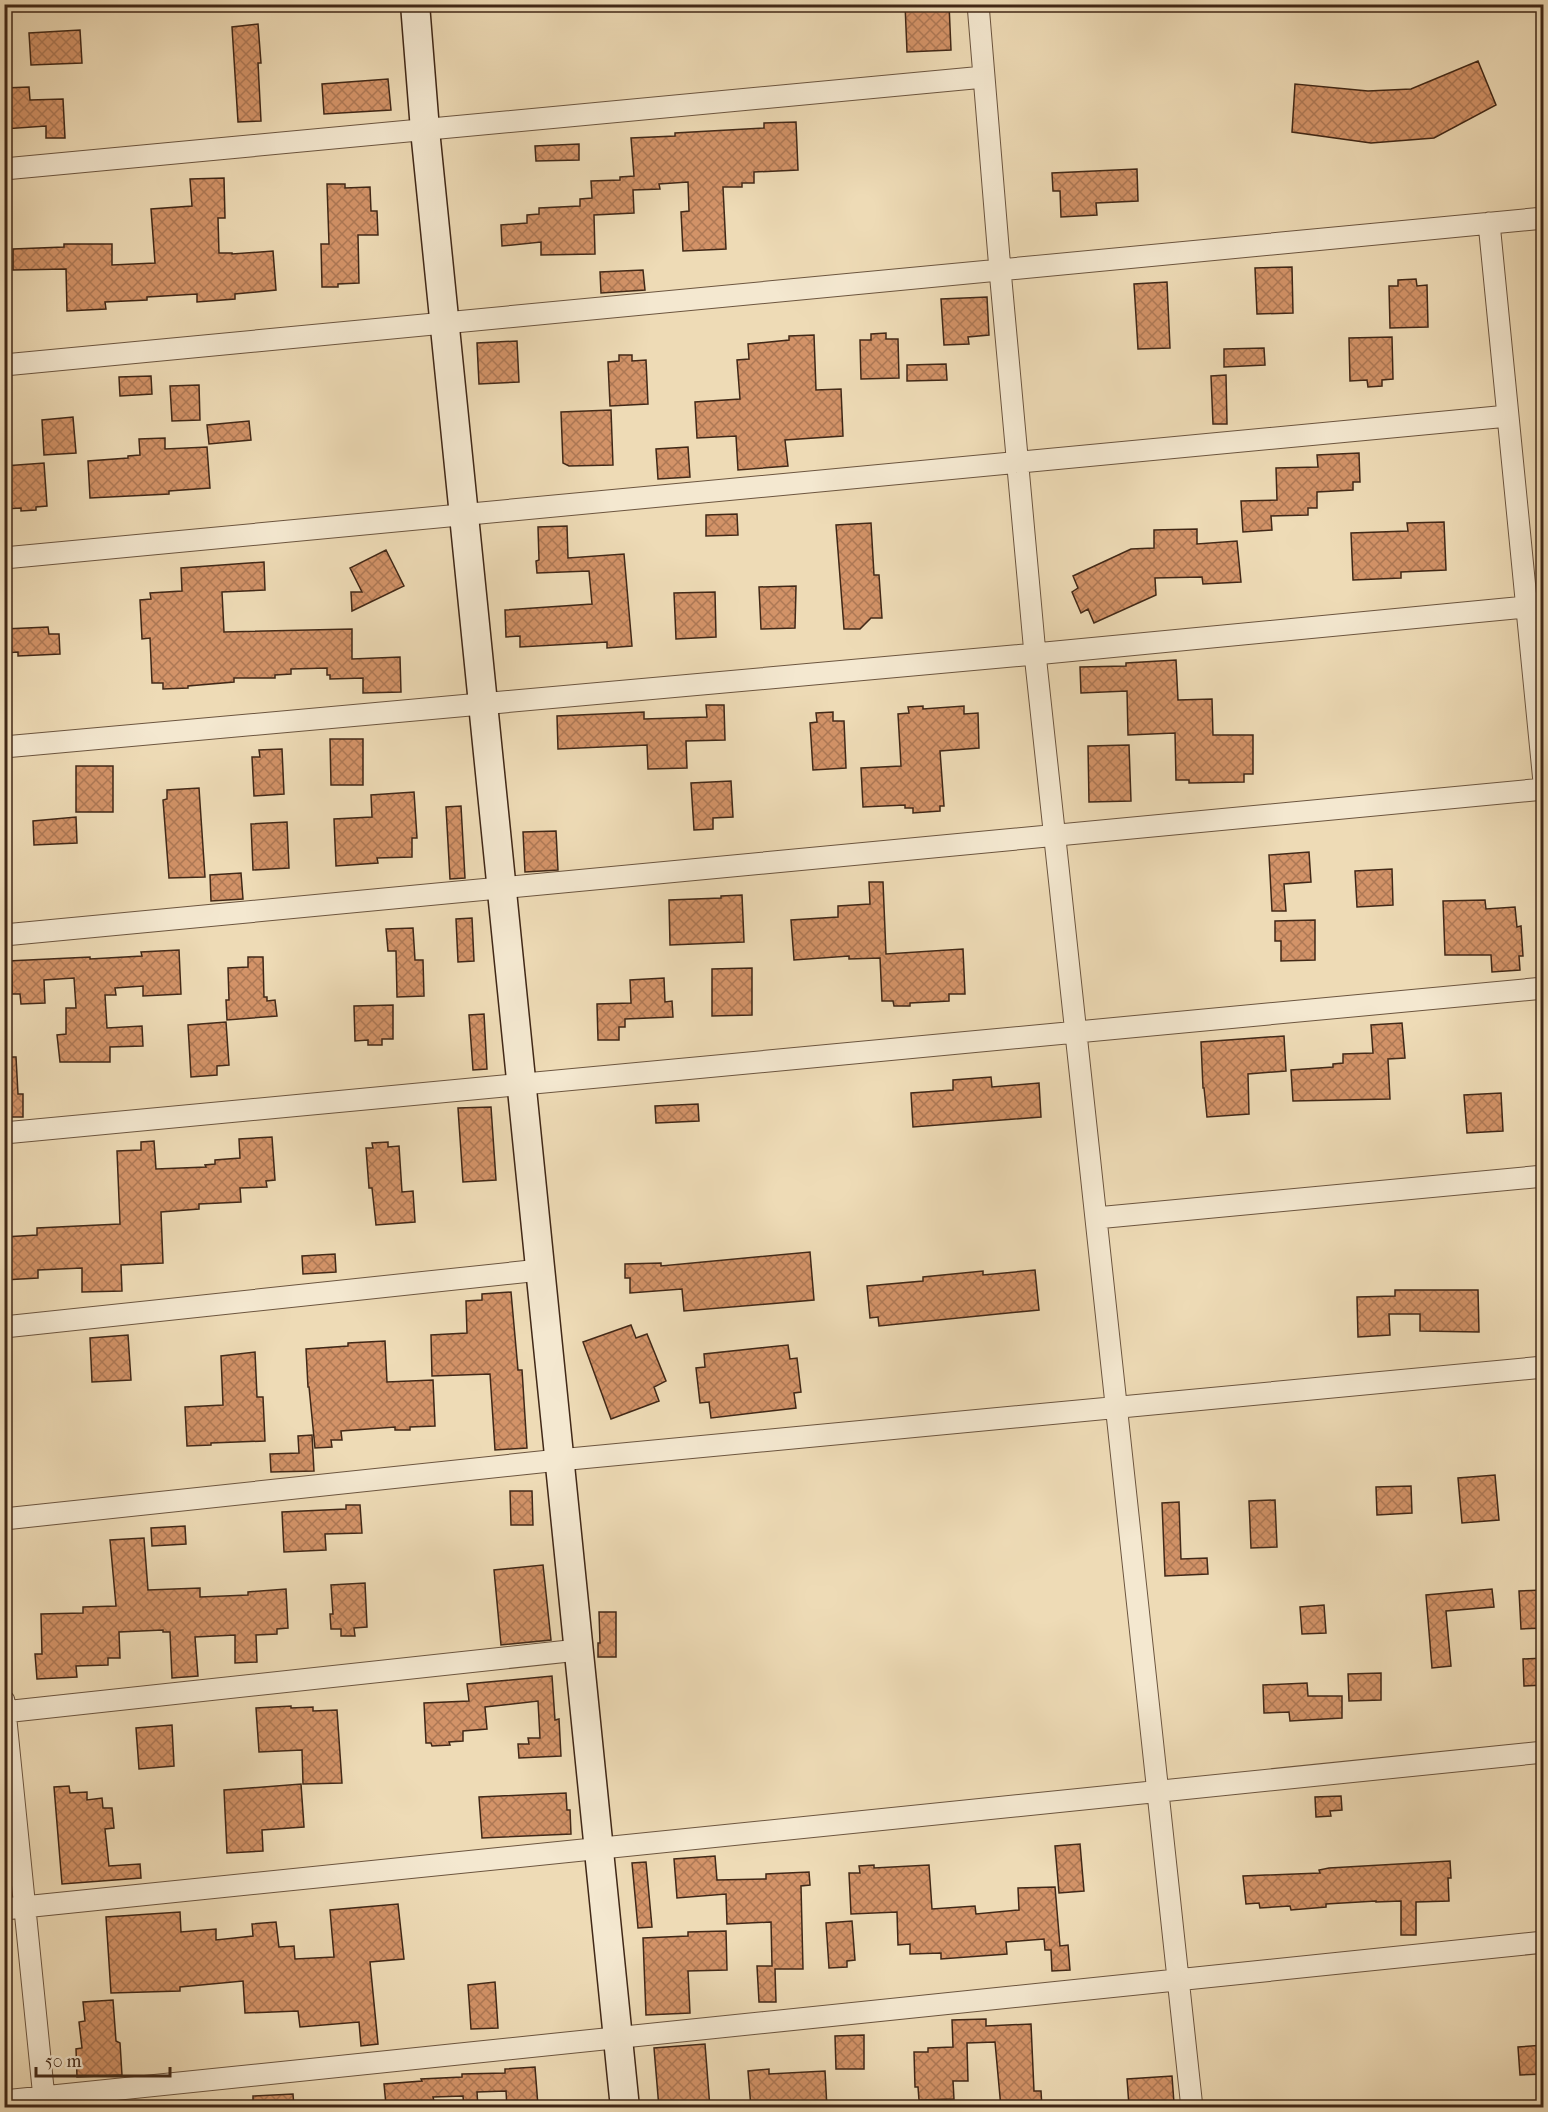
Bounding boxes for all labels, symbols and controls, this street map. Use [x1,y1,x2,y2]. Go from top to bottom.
scale bar [36,2040,170,2078]
text: 50 m [45,2051,82,2072]

